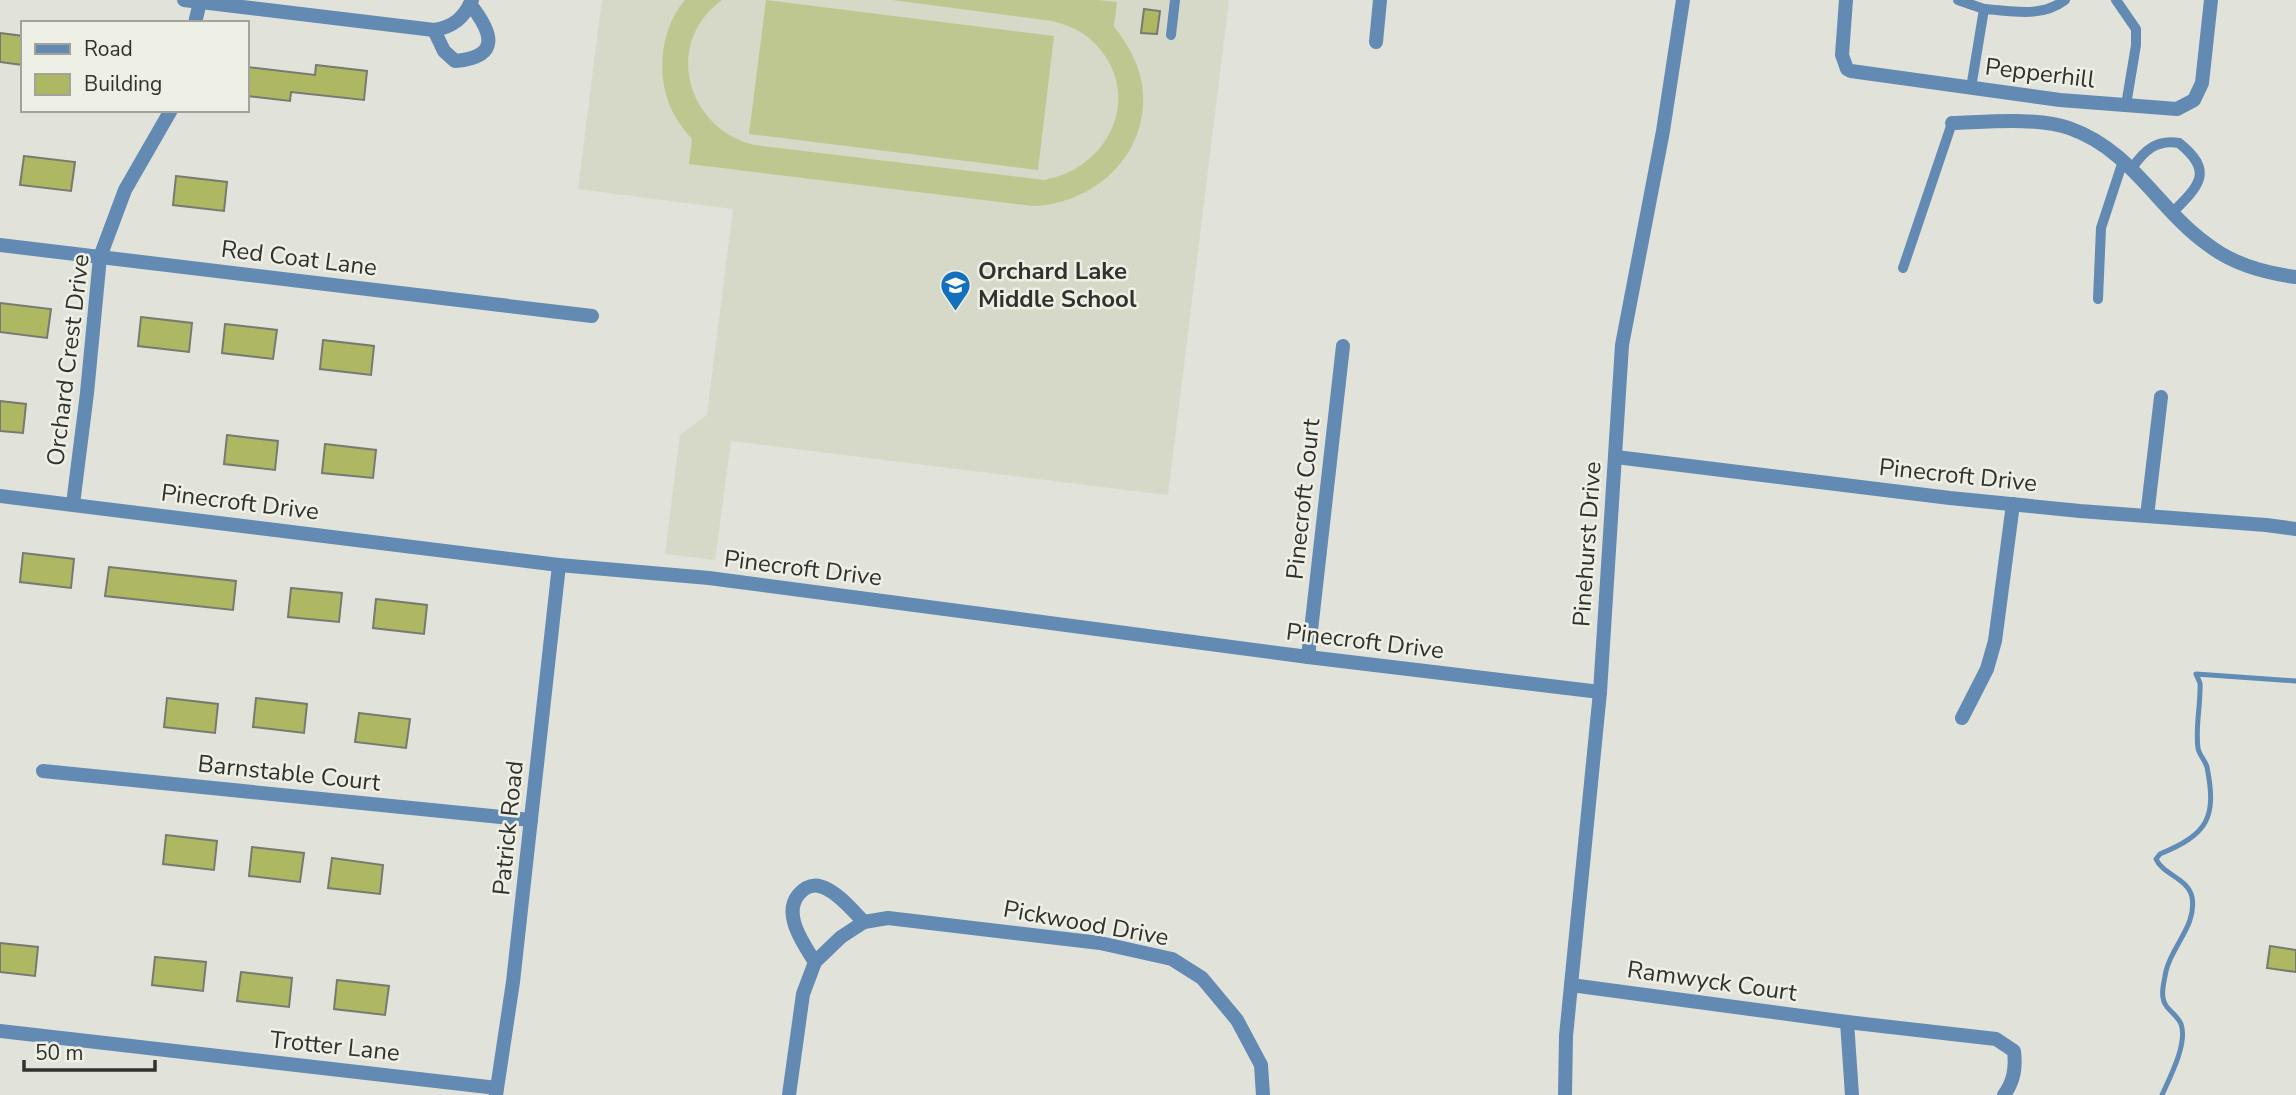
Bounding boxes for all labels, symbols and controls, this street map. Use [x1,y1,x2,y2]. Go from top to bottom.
legend [21,21,248,112]
text: Road [84,35,133,63]
street label: Pepperhill [1983,50,2097,96]
text: Building [84,70,162,98]
street label: Red Coat Lane [219,233,379,283]
street label: Orchard Crest Drive [39,252,97,468]
place label: Orchard Lake Middle School [978,255,1137,315]
school or university icon: Orchard Lake Middle School [938,268,972,312]
street label: Pinecroft Court [1279,416,1327,581]
street label: Pinecroft Drive [1877,451,2039,499]
street label: Pinehurst Drive [1565,460,1609,628]
street label: Pinecroft Drive [159,476,321,528]
street label: Pinecroft Drive [722,542,884,594]
street label: Pinecroft Drive [1284,615,1446,667]
street label: Barnstable Court [196,748,382,799]
street label: Patrick Road [485,759,531,897]
street label: Pickwood Drive [1001,893,1171,953]
street label: Ramwyck Court [1625,953,1799,1009]
street label: Trotter Lane [269,1023,401,1069]
scale bar [24,1028,156,1072]
text: 50 m [35,1039,84,1067]

